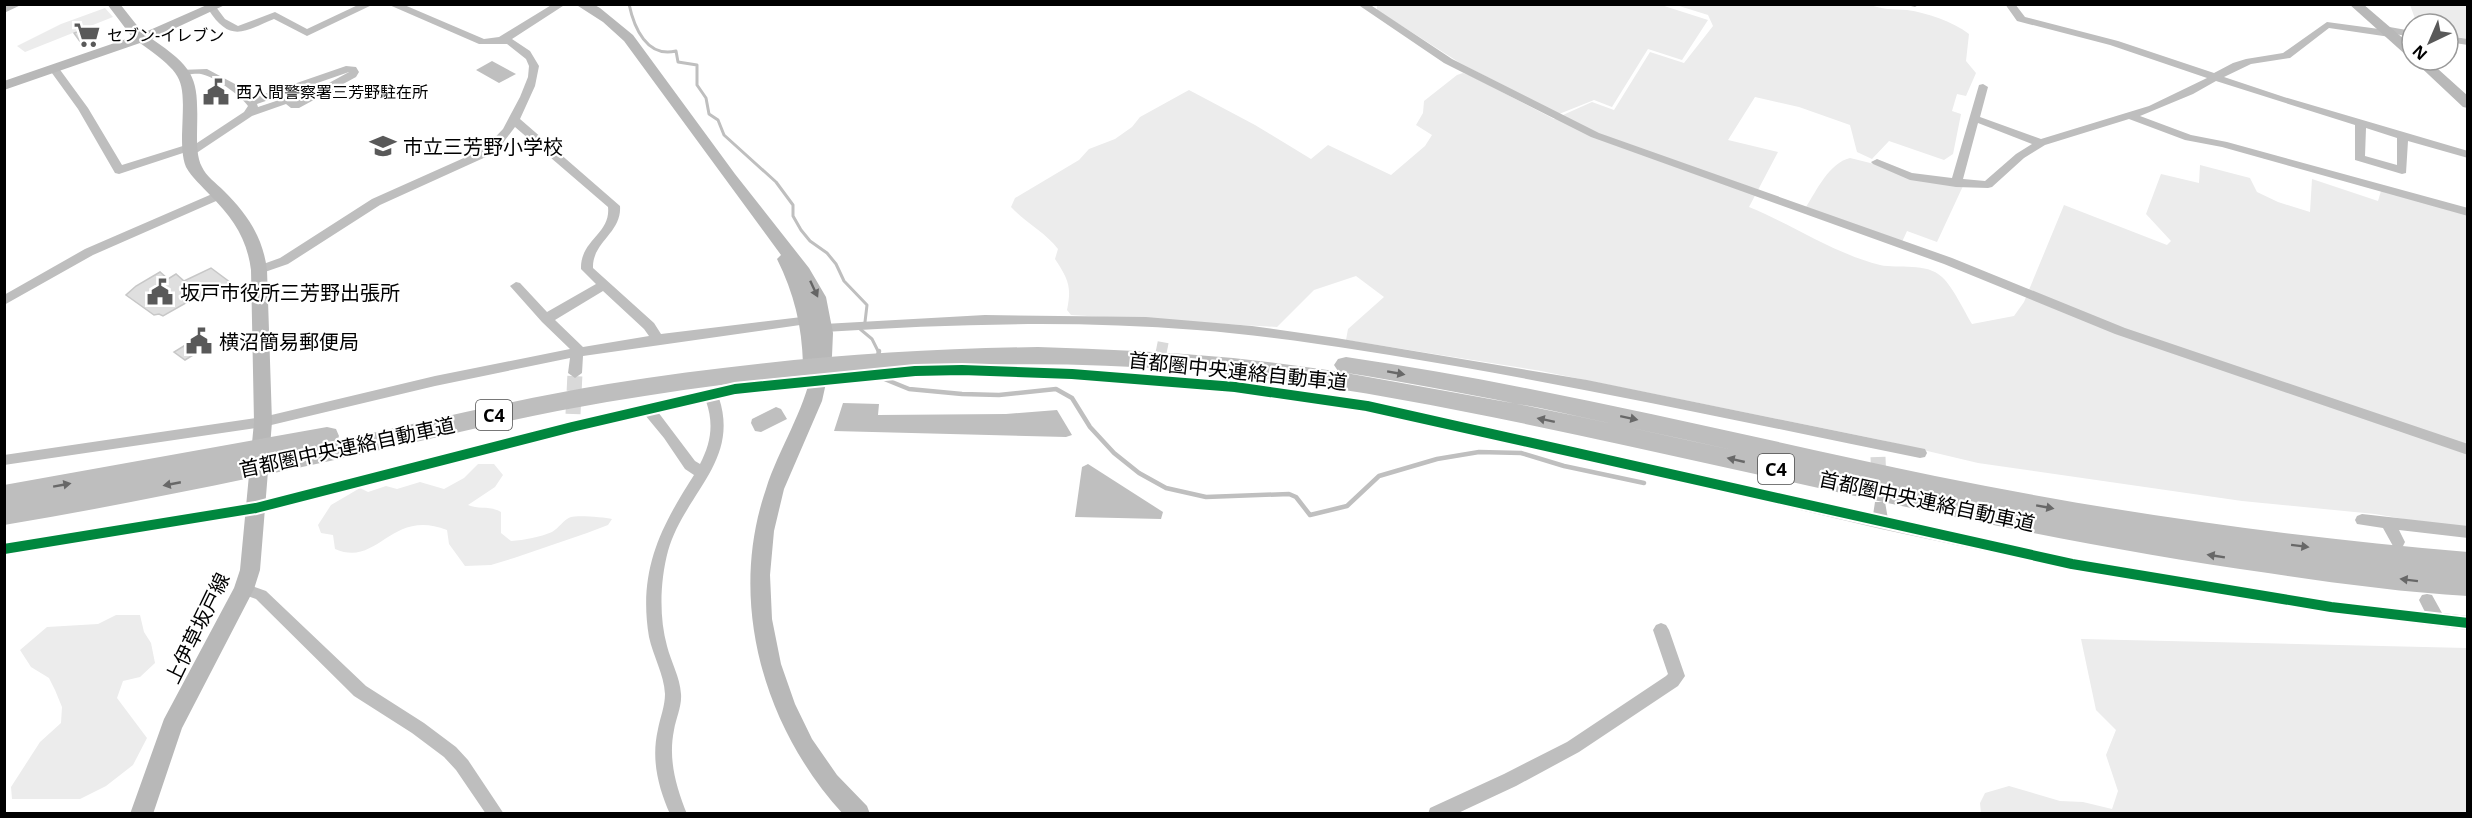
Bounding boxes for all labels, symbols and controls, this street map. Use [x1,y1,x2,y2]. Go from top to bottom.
north arrow [2400,12,2460,72]
supermarket icon: セブン-イレブン [72,20,102,50]
place label: セブン-イレブン [107,24,224,46]
text: N [2407,40,2432,65]
public building icon: 西入間警察署三芳野駐在所 [201,77,231,107]
place label: 西入間警察署三芳野駐在所 [236,81,428,103]
school or university icon: 市立三芳野小学校 [368,131,398,161]
place label: 市立三芳野小学校 [403,133,563,160]
public building icon: 坂戸市役所三芳野出張所 [145,277,175,307]
place label: 坂戸市役所三芳野出張所 [180,279,400,306]
one-way arrow [810,281,819,298]
public building icon: 横沼簡易郵便局 [184,326,214,356]
place label: 横沼簡易郵便局 [219,328,359,355]
street label: 首都圏中央連絡自動車道 [1127,346,1349,396]
one-way arrow [1387,369,1406,378]
road number: C4 [476,400,512,430]
street label: 首都圏中央連絡自動車道 [237,411,457,483]
one-way arrow [1619,414,1638,424]
one-way arrow [1536,415,1555,424]
road number: C4 [1758,454,1794,484]
one-way arrow [1727,455,1746,465]
street label: 首都圏中央連絡自動車道 [1817,465,2037,537]
one-way arrow [53,480,72,489]
one-way arrow [162,480,181,489]
one-way arrow [2036,503,2055,512]
one-way arrow [2291,541,2310,550]
one-way arrow [2206,551,2225,560]
street label: 上伊草坂戸線 [159,568,235,688]
one-way arrow [2400,575,2419,585]

